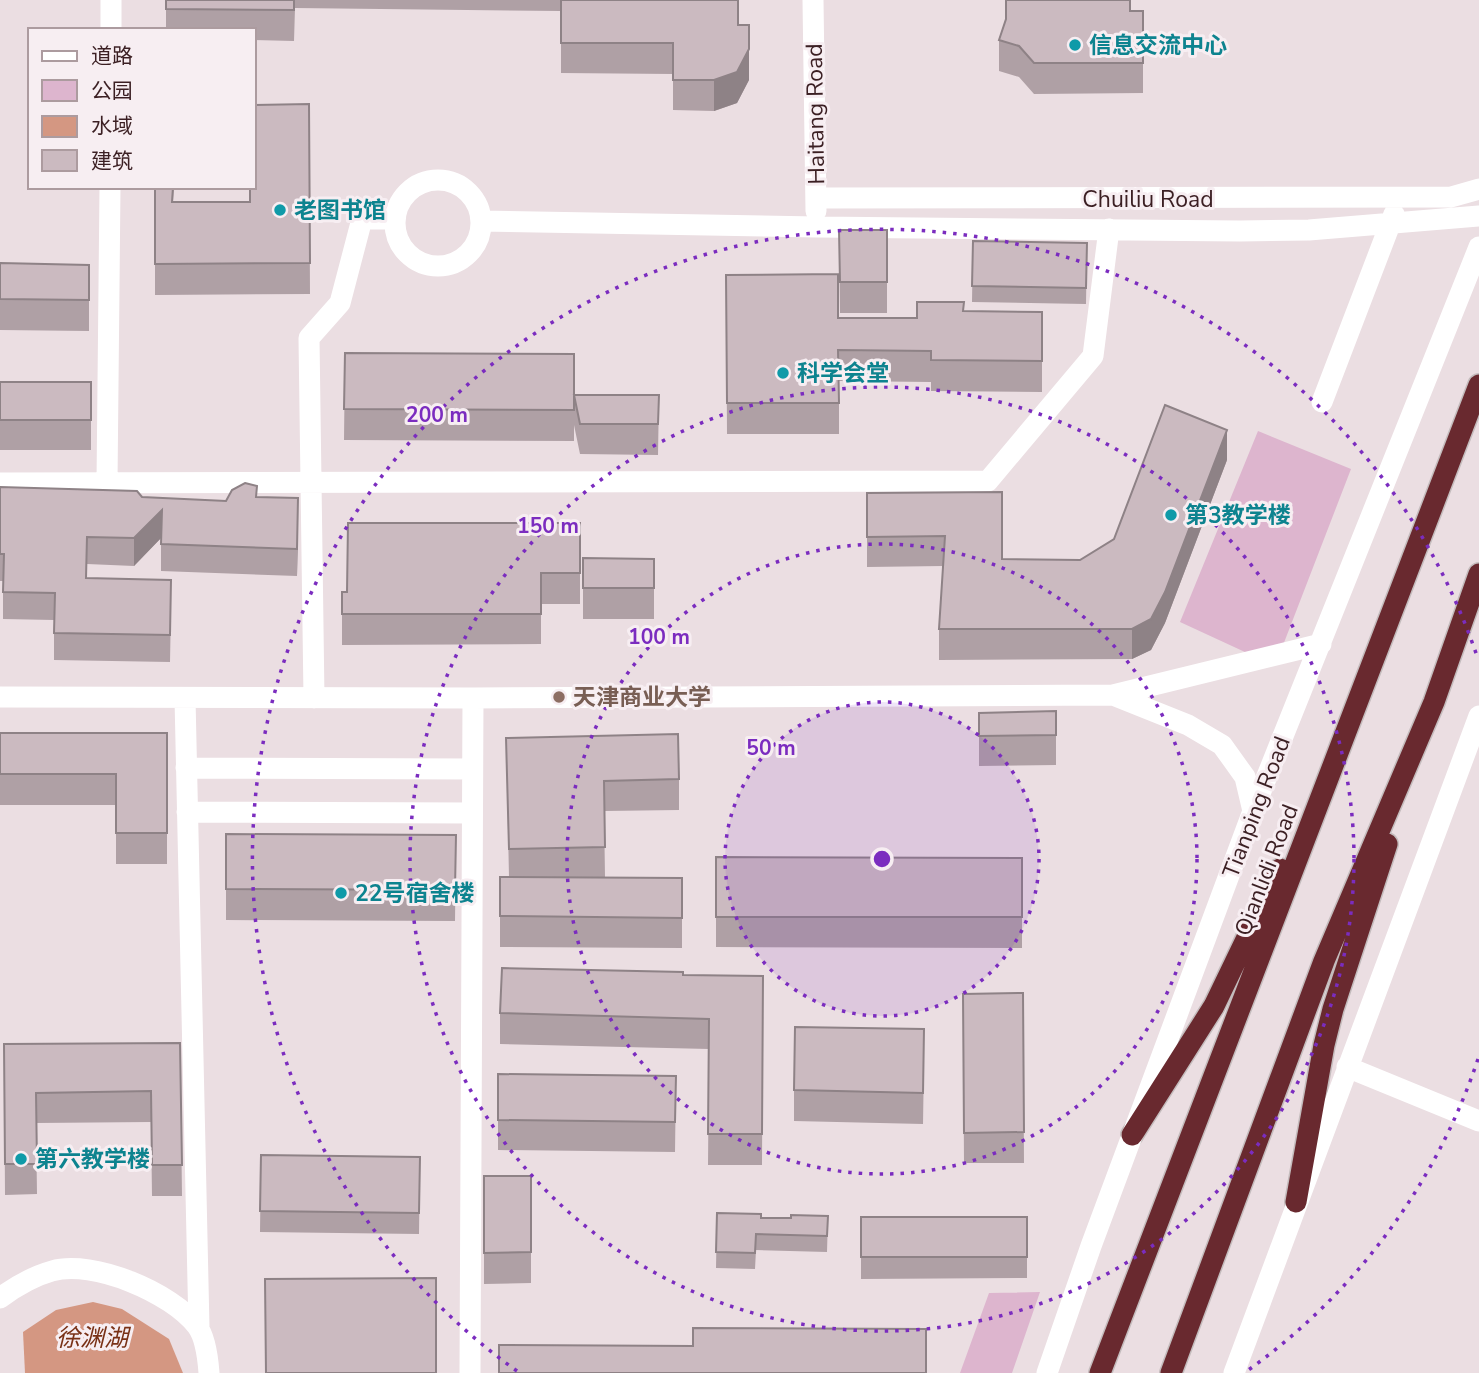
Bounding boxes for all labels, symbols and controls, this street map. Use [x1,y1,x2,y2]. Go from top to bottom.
legend [28,28,256,189]
place label: 信息交流中心 [1089,30,1227,61]
marker: 信息交流中心 [1067,37,1083,53]
text: 道路 [91,42,133,70]
street label: Haitang Road [799,43,832,185]
text: 公园 [91,77,133,105]
text: 水域 [91,112,133,140]
text: 建筑 [91,147,133,175]
street label: Chuiliu Road [1082,184,1214,215]
place label: 老图书馆 [294,195,386,226]
marker: 老图书馆 [272,202,288,218]
place label: 科学会堂 [797,358,889,389]
marker: 科学会堂 [775,365,791,381]
text: 200 m [406,401,468,429]
place label: 第3教学楼 [1185,500,1291,531]
marker: 第3教学楼 [1163,507,1179,523]
text: 150 m [517,512,579,540]
text: 100 m [628,623,690,651]
place label: 天津商业大学 [573,682,711,713]
marker: 天津商业大学 [551,689,567,705]
street label: Tianping Road [1215,732,1298,882]
text: 50 m [746,734,796,762]
street label: Qianlidi Road [1227,800,1306,940]
centre of rings [870,847,894,871]
place label: 22号宿舍楼 [355,878,475,909]
marker: 22号宿舍楼 [333,885,349,901]
place label: 第六教学楼 [35,1144,150,1175]
marker: 第六教学楼 [13,1151,29,1167]
water label: 徐渊湖 [56,1322,132,1354]

